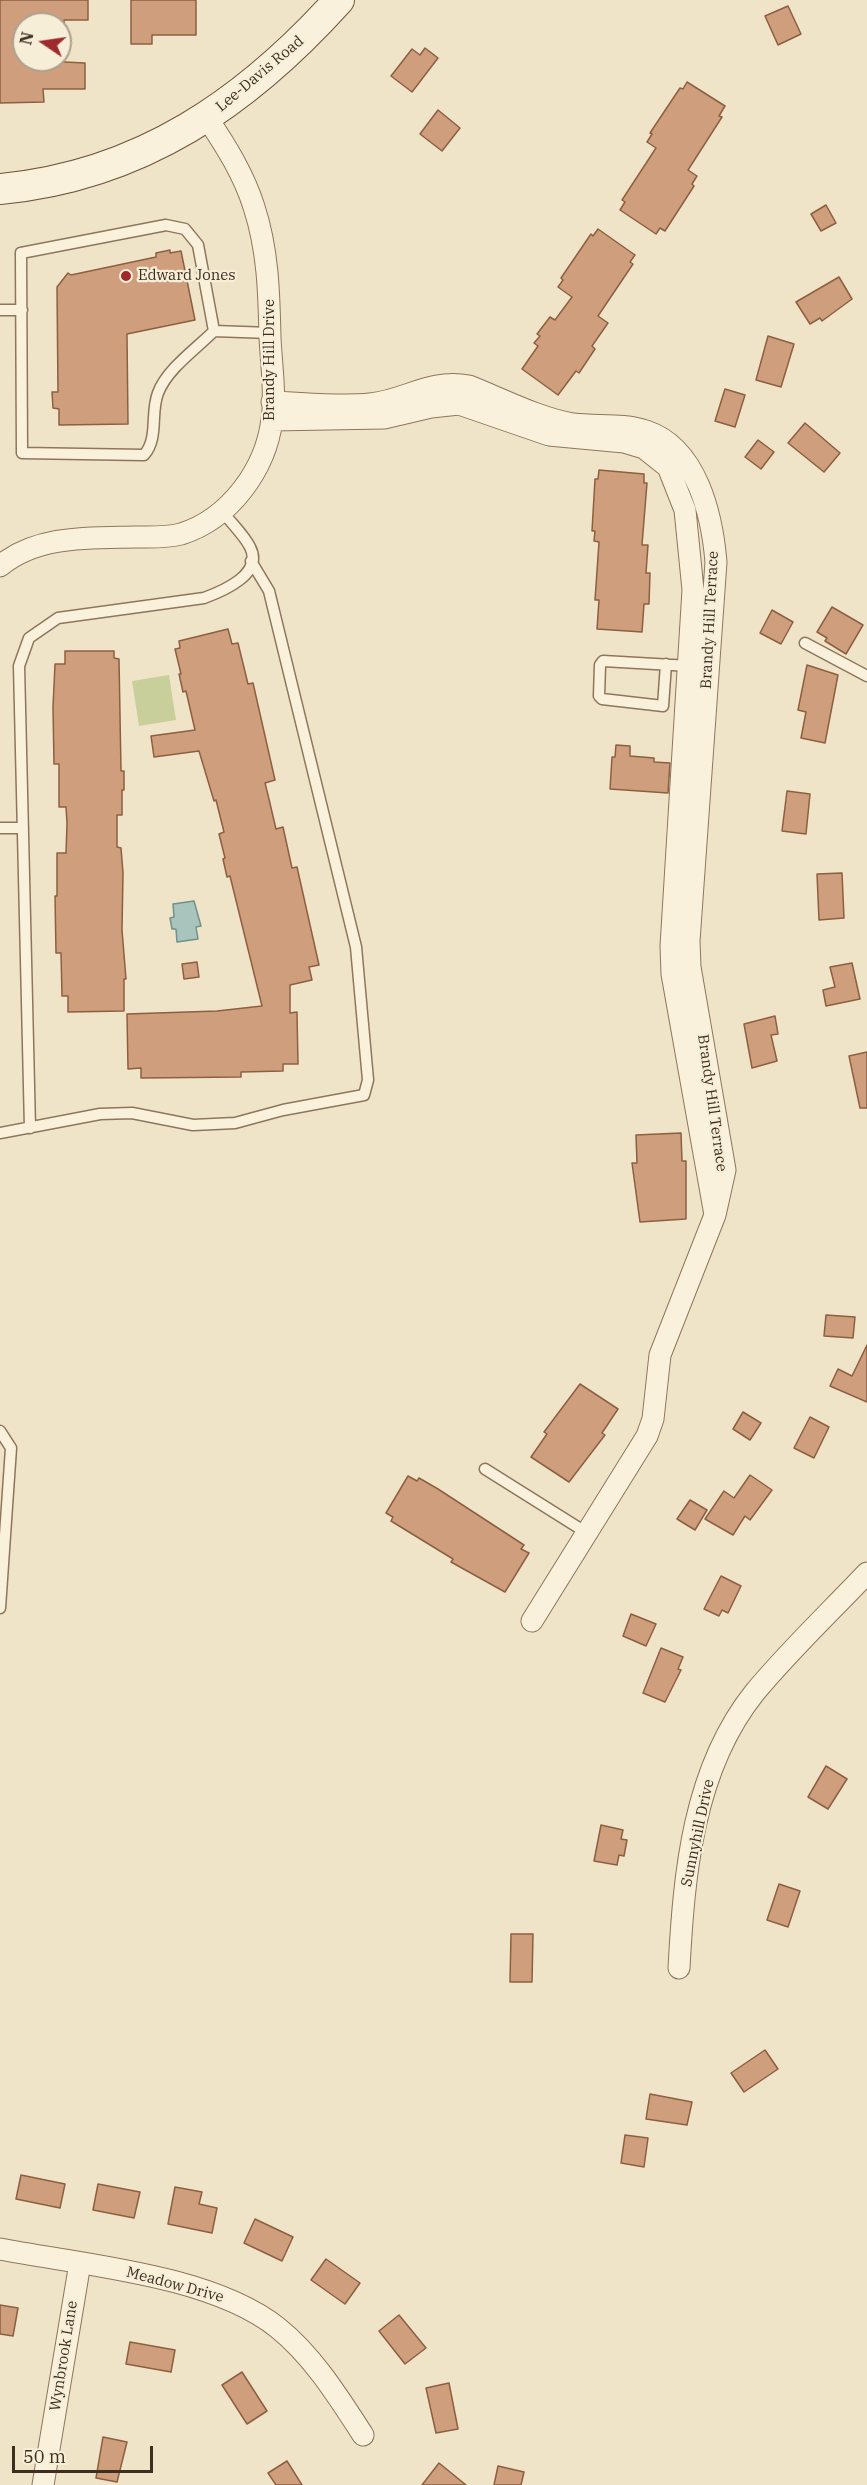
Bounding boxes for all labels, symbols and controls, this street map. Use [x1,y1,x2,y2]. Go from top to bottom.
north arrow [12,12,72,72]
text: N [15,30,38,47]
street label: Lee-Davis Road [212,32,308,116]
place label: Edward Jones [138,267,236,285]
marker: Edward Jones [119,269,133,283]
street label: Brandy Hill Drive [261,299,279,421]
street label: Brandy Hill Terrace [697,550,723,690]
street label: Brandy Hill Terrace [693,1033,731,1173]
street label: Sunnyhill Drive [678,1778,718,1888]
street label: Meadow Drive [124,2263,226,2307]
street label: Wynbrook Lane [46,2299,82,2413]
scale bar [15,2434,156,2472]
text: 50 m [23,2445,66,2468]

